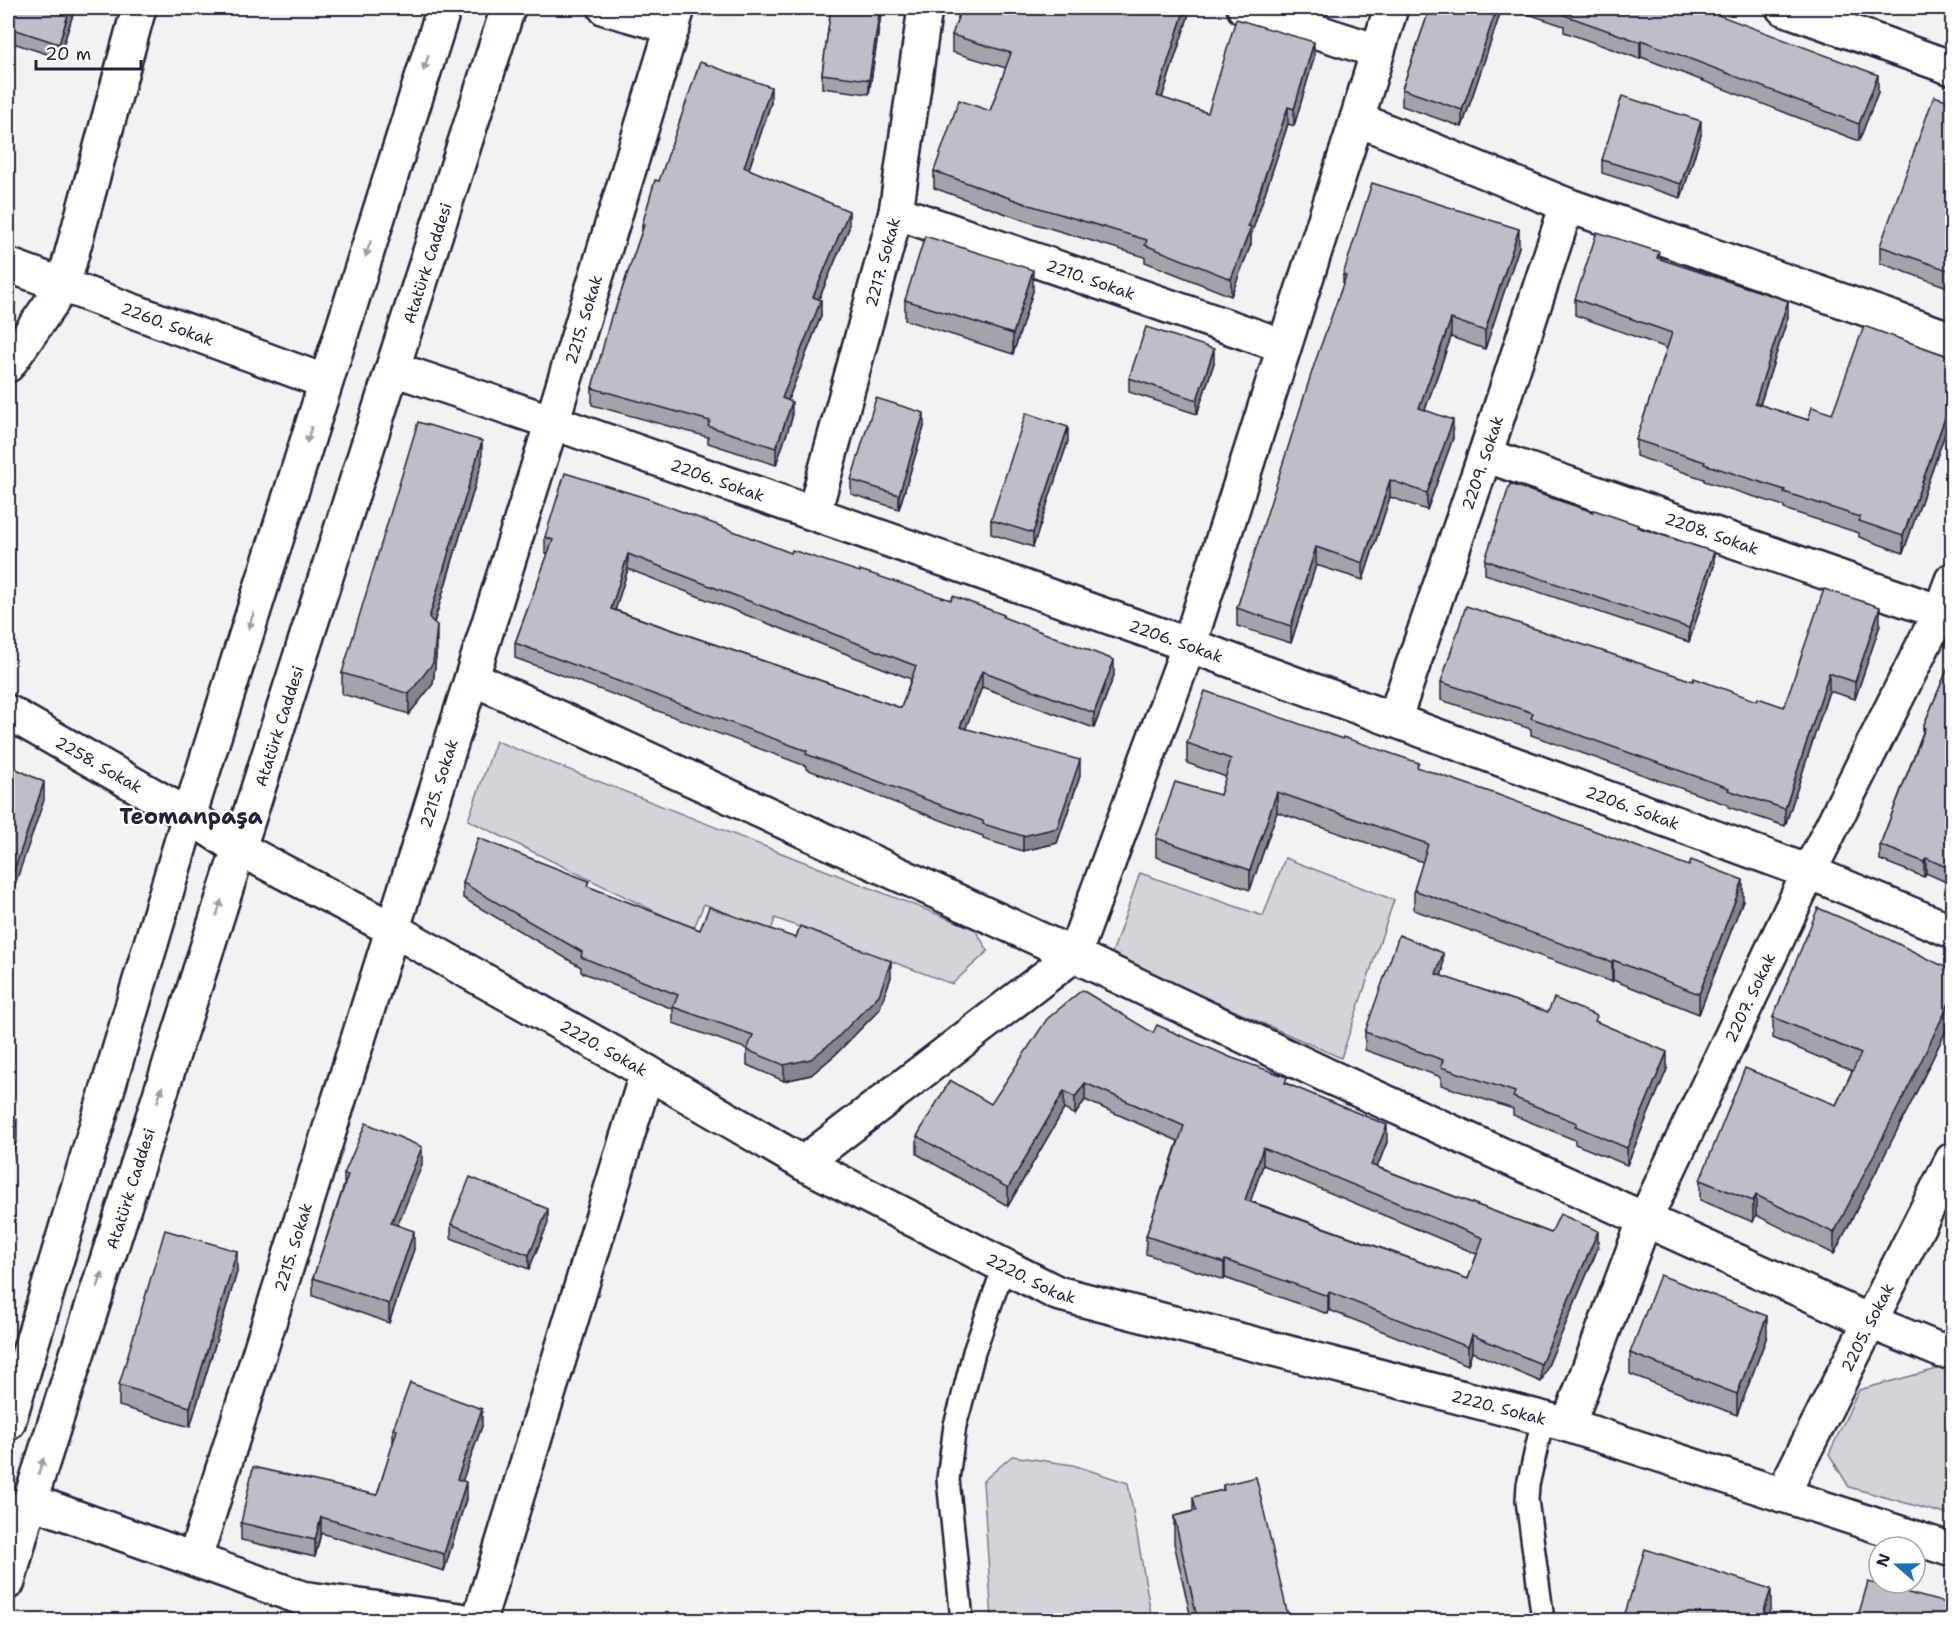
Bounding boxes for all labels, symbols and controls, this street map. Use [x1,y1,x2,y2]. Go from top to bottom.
scale bar [36,33,141,71]
text: 20 m [45,42,91,66]
one-way arrow [421,54,431,72]
street label: Atatürk Caddesi [399,200,457,326]
street label: 2217. Sokak [861,215,905,309]
one-way arrow [363,240,372,258]
street label: 2210. Sokak [1043,255,1138,305]
street label: 2215. Sokak [560,272,607,367]
street label: 2260. Sokak [118,297,217,351]
street label: 2209. Sokak [1457,413,1508,513]
one-way arrow [304,426,313,444]
street label: 2206. Sokak [668,454,767,507]
street label: 2208. Sokak [1662,508,1762,560]
one-way arrow [245,612,255,630]
street label: 2206. Sokak [1126,615,1226,668]
street label: Atatürk Caddesi [250,663,309,789]
street label: 2258. Sokak [52,732,146,798]
street label: 2215. Sokak [415,736,463,831]
street label: 2206. Sokak [1583,781,1682,835]
district label: Teomanpaşa [119,802,263,831]
one-way arrow [215,899,224,917]
street label: 2207. Sokak [1720,949,1780,1046]
street label: 2220. Sokak [556,1015,651,1081]
one-way arrow [155,1085,165,1103]
street label: Atatürk Caddesi [101,1126,160,1252]
street label: 2215. Sokak [269,1200,317,1294]
street label: 2220. Sokak [982,1248,1078,1308]
one-way arrow [96,1271,106,1289]
street label: 2205. Sokak [1836,1280,1899,1376]
street label: 2220. Sokak [1449,1385,1548,1430]
one-way arrow [37,1457,46,1475]
north arrow [1867,1535,1927,1595]
text: N [1871,1550,1895,1570]

